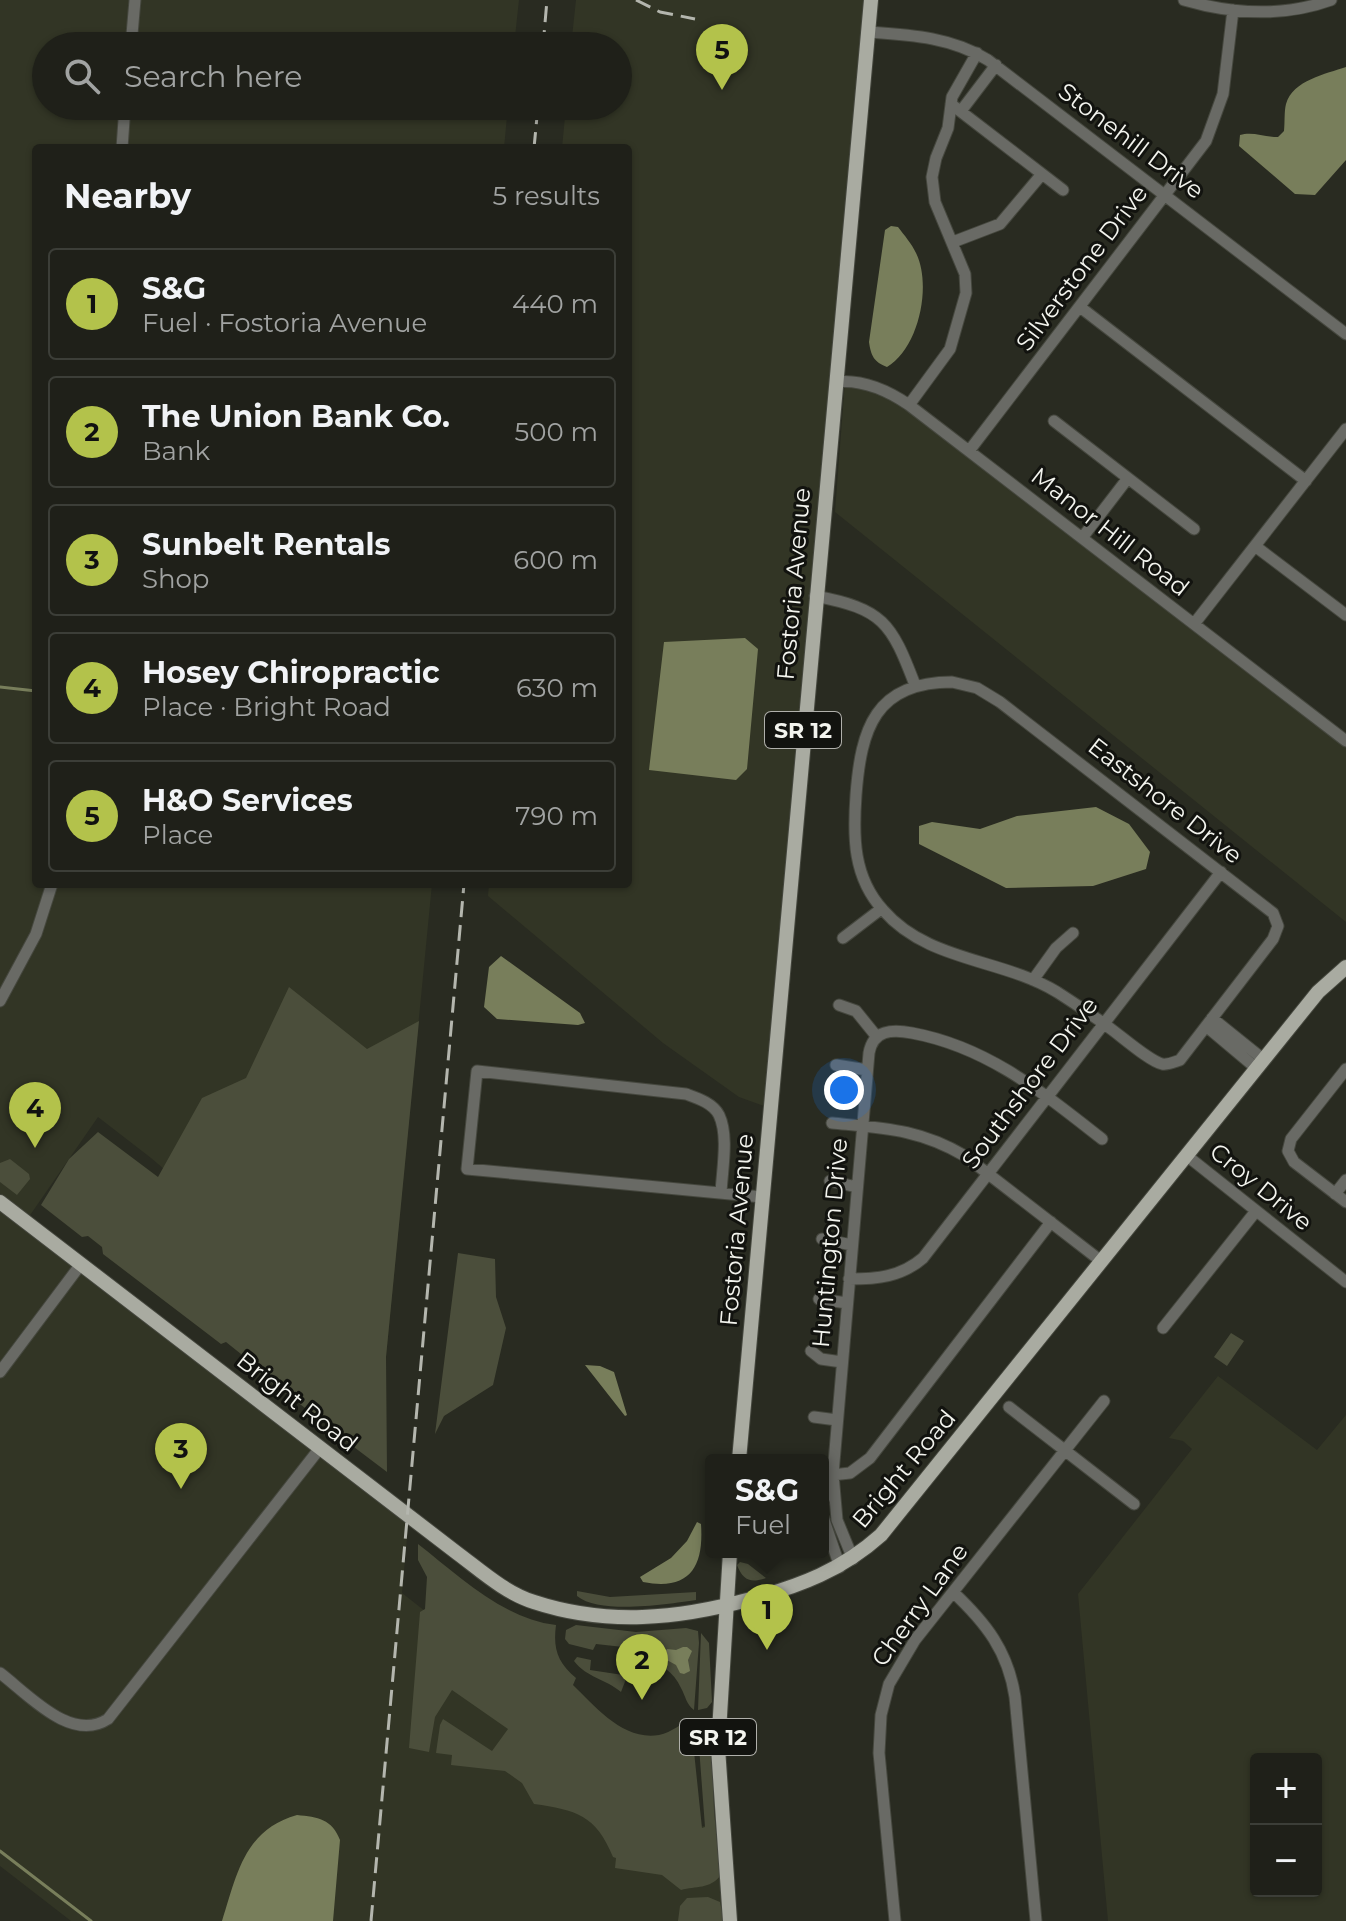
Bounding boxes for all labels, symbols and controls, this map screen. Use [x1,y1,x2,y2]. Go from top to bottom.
pin: 5 [696,24,748,90]
search box [32,32,632,120]
icon: search [60,54,104,98]
text: Search here [124,58,302,95]
street label: Stonehill Drive [1053,76,1210,205]
text: Nearby [64,175,191,217]
street label: Silverstone Drive [1010,179,1153,356]
text: 5 results [493,180,600,212]
text: S&G [142,270,206,307]
text: 1 [87,288,97,320]
text: 440 m [512,288,598,320]
text: Fuel · Fostoria Avenue [142,307,427,339]
text: The Union Bank Co. [142,398,450,435]
text: 2 [84,416,100,448]
text: 500 m [514,416,598,448]
text: Bank [142,435,210,467]
street label: Manor Hill Road [1026,461,1195,602]
street label: Fostoria Avenue [771,487,816,681]
text: Sunbelt Rentals [142,526,390,563]
text: 3 [84,544,100,576]
text: 600 m [513,544,598,576]
text: Shop [142,563,210,595]
text: Hosey Chiropractic [142,654,440,691]
text: 4 [83,672,101,704]
text: 630 m [516,672,598,704]
text: Place · Bright Road [142,691,391,723]
road number: SR 12 [765,712,841,748]
street label: Eastshore Drive [1083,731,1248,870]
text: H&O Services [142,782,353,819]
text: 5 [84,800,100,832]
text: 790 m [515,800,598,832]
text: Place [142,819,213,851]
street label: Southshore Drive [955,991,1104,1174]
your location [824,1070,864,1110]
pin: 4 [9,1082,61,1148]
street label: Fostoria Avenue [714,1133,759,1327]
street label: Huntington Drive [806,1137,853,1349]
street label: Croy Drive [1204,1137,1318,1237]
street label: Bright Road [231,1345,364,1458]
street label: Bright Road [846,1404,961,1534]
pin: 3 [155,1423,207,1489]
popup [705,1454,829,1558]
text: S&G [735,1472,799,1509]
text: Fuel [735,1509,791,1541]
street label: Cherry Lane [865,1538,974,1672]
pin: 1 [741,1584,793,1650]
pin: 2 [616,1634,668,1700]
road number: SR 12 [680,1719,756,1755]
map controls [1250,1753,1322,1897]
button: + [1250,1753,1322,1825]
button: − [1250,1825,1322,1897]

